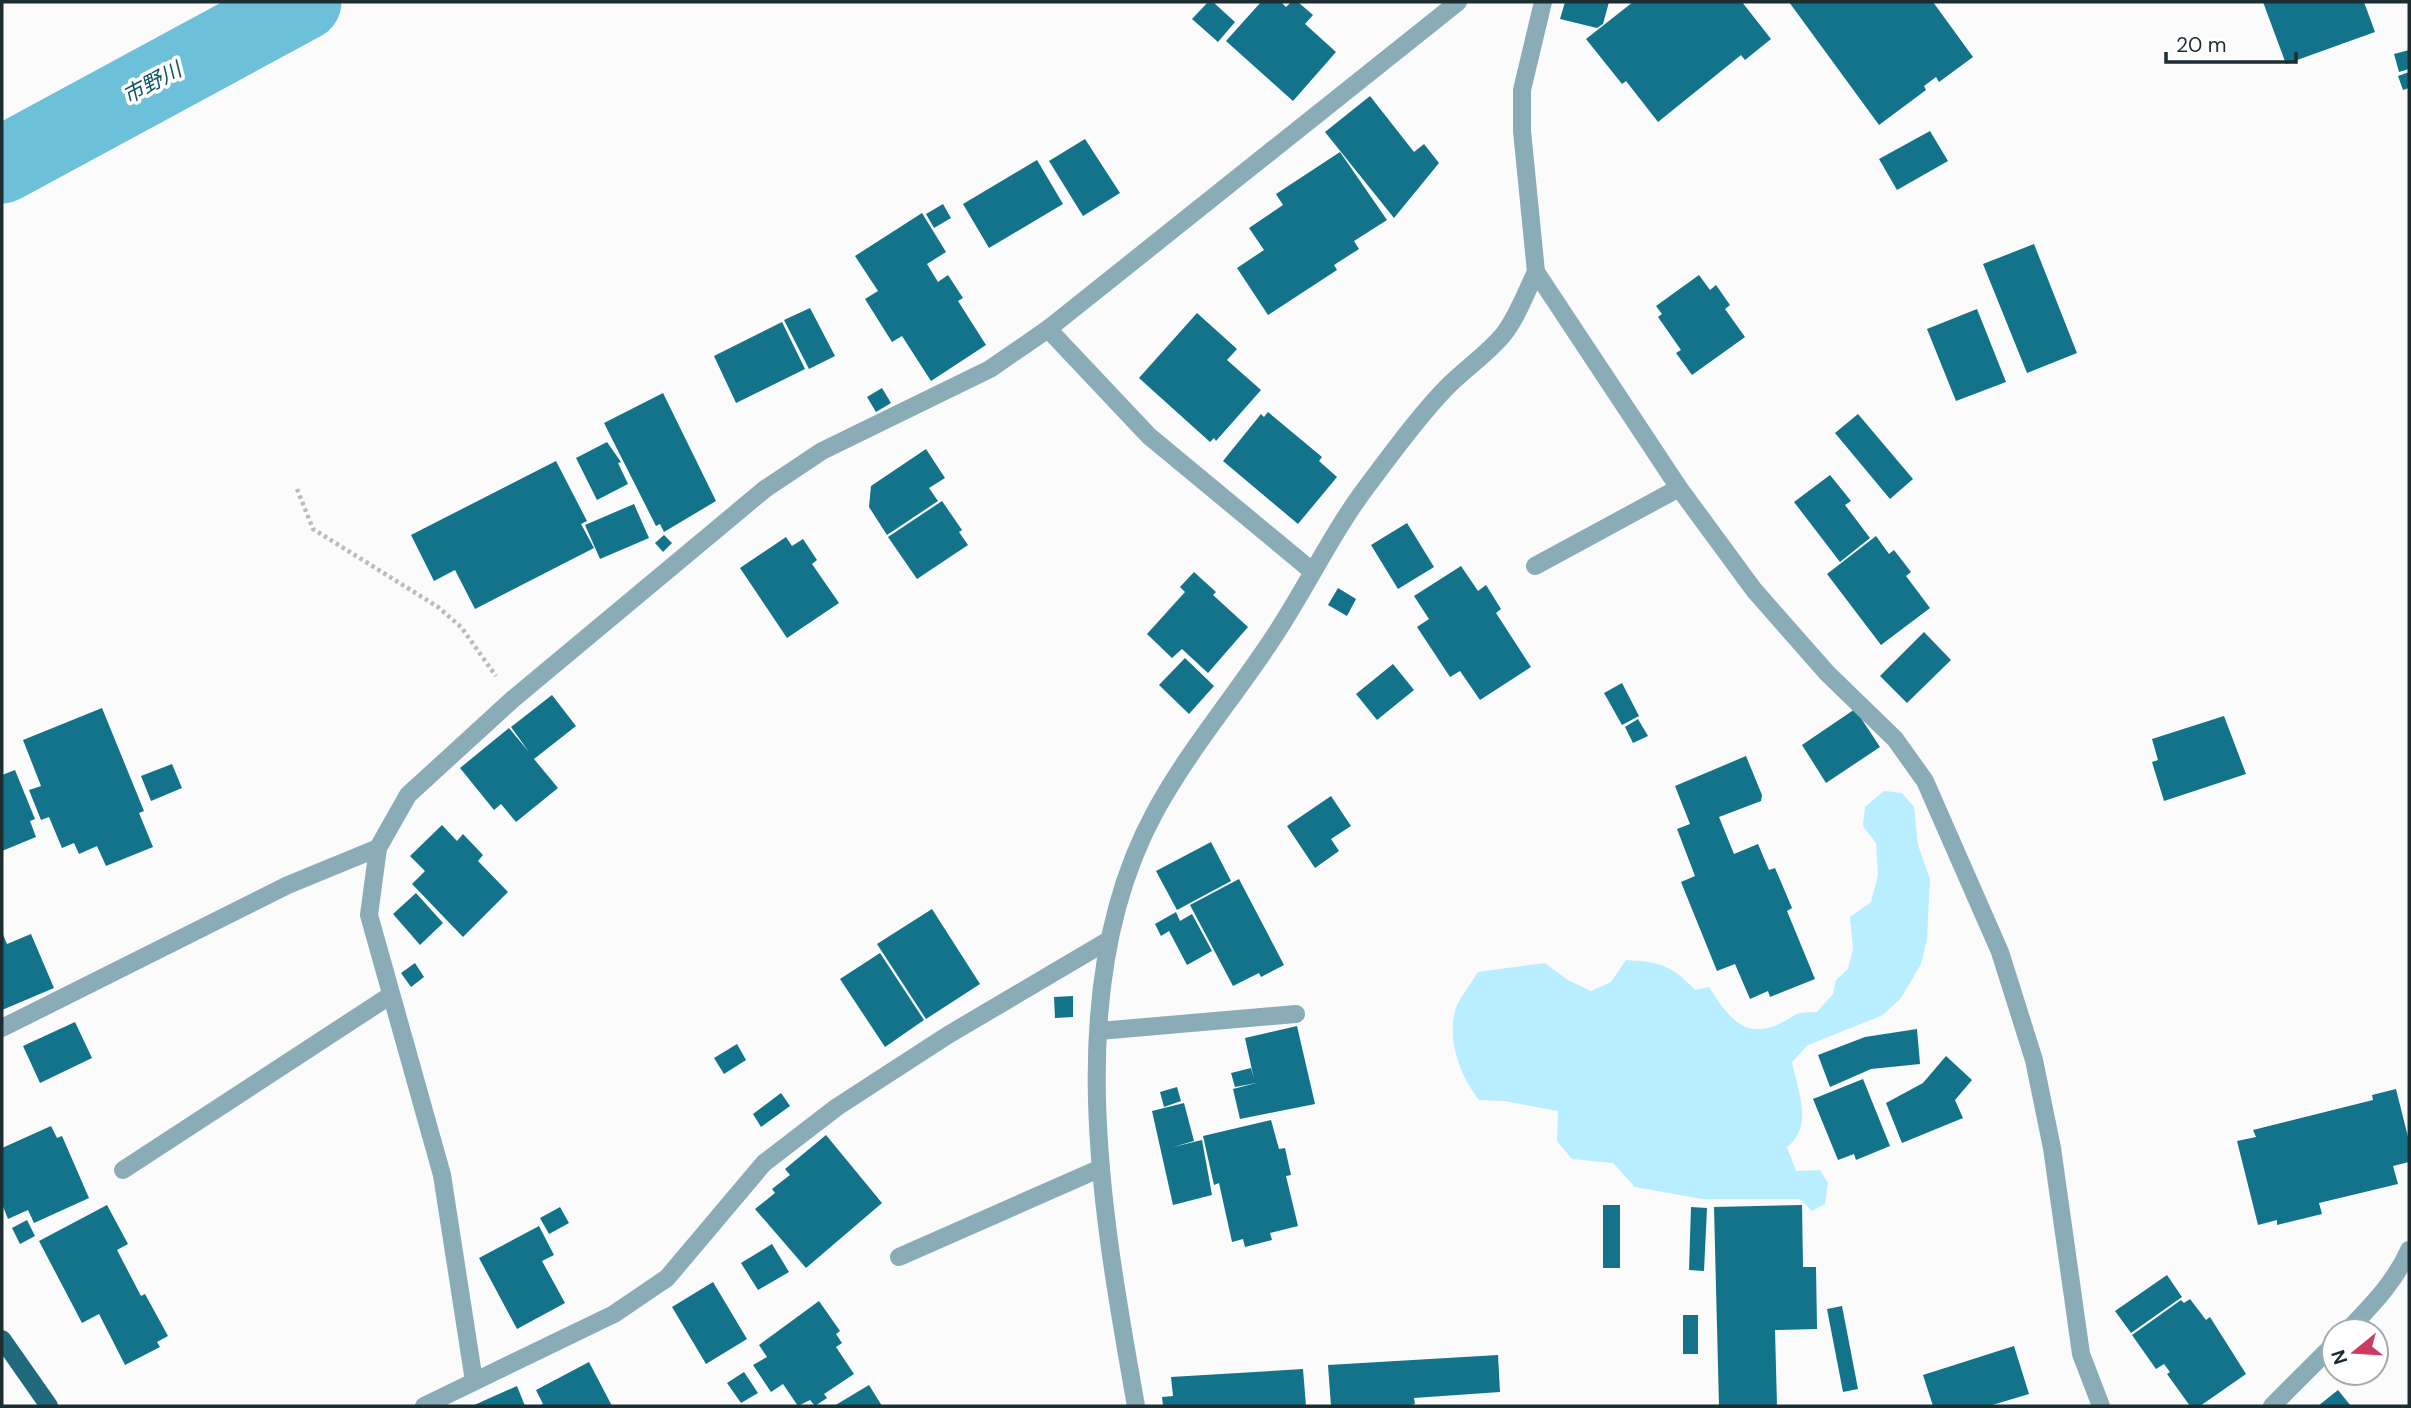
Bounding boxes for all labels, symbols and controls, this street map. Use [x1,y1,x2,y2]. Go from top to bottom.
scale bar [2166,21,2296,65]
text: 20 m [2176,31,2227,59]
water label: 市野川 [118,55,188,110]
north arrow [2320,1317,2390,1387]
text: N [2325,1347,2353,1368]

